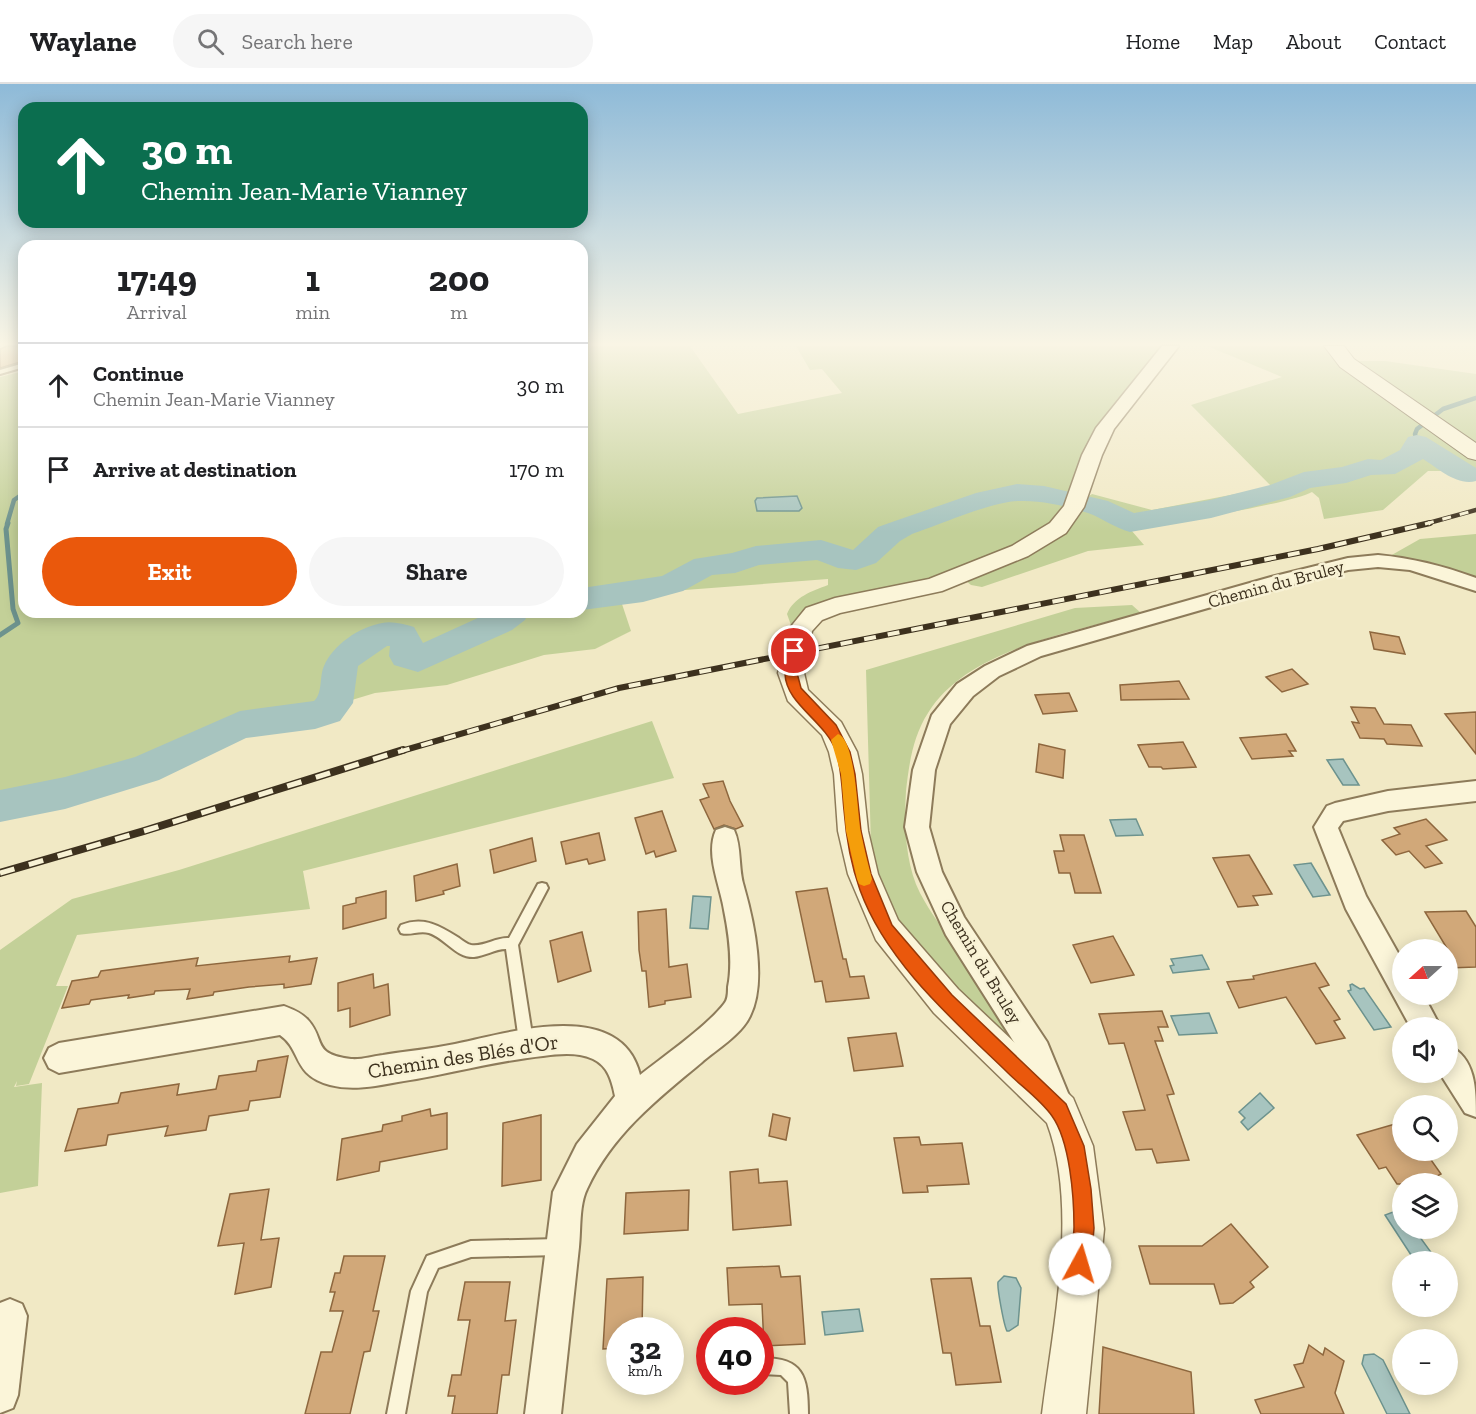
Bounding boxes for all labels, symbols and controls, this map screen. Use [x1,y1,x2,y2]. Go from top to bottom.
search box [173,14,593,68]
text: Waylane [30,25,137,58]
icon: search [194,25,227,58]
text: Search here [242,28,353,55]
text: Home [1126,29,1180,54]
text: Map [1213,29,1253,54]
text: About [1286,29,1341,54]
text: Contact [1374,29,1446,54]
text: 30 m [141,124,232,175]
icon: ahead [42,126,120,204]
text: Chemin Jean-Marie Vianney [141,175,467,207]
text: 17:49 [117,257,197,300]
text: 1 [306,257,320,300]
text: 200 [429,257,489,300]
text: Arrival [127,300,187,324]
text: min [296,300,330,324]
text: m [450,300,468,324]
text: Continue [93,360,184,387]
icon: ahead [42,369,75,402]
text: 30 m [517,372,564,399]
text: Chemin Jean-Marie Vianney [93,387,335,411]
icon: arrive [42,453,75,486]
text: Arrive at destination [93,456,296,483]
text: 170 m [509,456,564,483]
button: Exit [42,537,297,606]
button: Share [309,537,564,606]
street label: Chemin du Bruley [1206,555,1347,613]
pin [768,625,819,676]
icon: arrive [777,634,810,667]
street label: Chemin du Bruley [936,896,1027,1028]
north arrow [1392,939,1458,1005]
map controls [1392,939,1458,1395]
button: sound [1392,1017,1458,1083]
street label: Chemin des Blés d'Or [366,1029,560,1083]
button: search [1392,1095,1458,1161]
button: layers [1392,1173,1458,1239]
position arrow [1048,1232,1112,1296]
button: + [1392,1251,1458,1317]
speed limit sign: 40 [696,1317,774,1395]
button: − [1392,1329,1458,1395]
text: 32 [629,1331,661,1367]
text: km/h [628,1362,662,1380]

